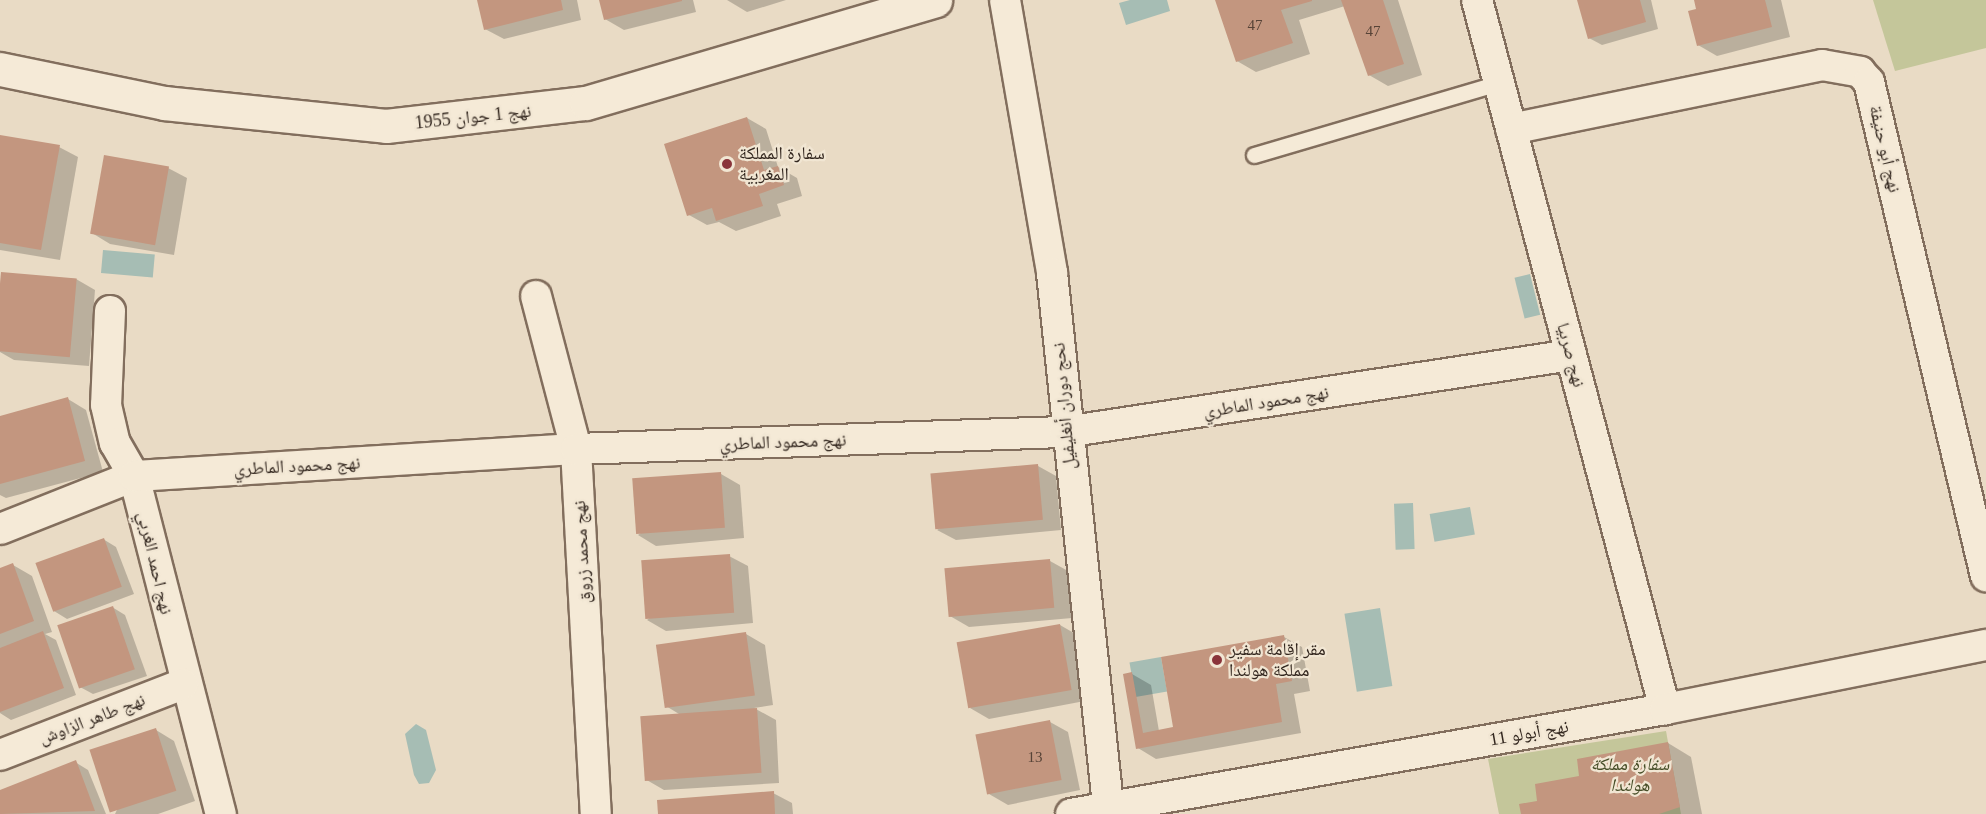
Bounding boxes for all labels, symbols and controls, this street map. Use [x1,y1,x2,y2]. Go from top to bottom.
house number: 47 [1248,17,1262,35]
house number: 47 [1366,23,1380,41]
street label: نهج 1 جوان 1955 [414,100,532,134]
street label: نهج أبو حنيفة [1864,103,1906,195]
place label: سفارة المملكة المغربية [739,143,825,186]
marker: سفارة المملكة المغربية [720,157,734,171]
street label: نهج صربيا [1552,320,1590,390]
street label: نحج دوران أنغليفيل [1048,342,1080,470]
street label: نهج محمود الماطري [1202,381,1330,423]
street label: نهج محمود الماطري [719,429,847,455]
street label: نهج محمود الماطري [233,452,361,480]
street label: نهج محمد زروق [569,500,595,604]
street label: نهج احمد الغربي [133,510,177,616]
place label: مقر إقامة سفير مملكة هولندا [1229,639,1326,682]
marker: مقر إقامة سفير مملكة هولندا [1210,653,1224,667]
street label: نهج طاهر الزاوش [36,689,148,749]
street label: نهج أبولو 11 [1488,715,1570,751]
house number: 13 [1028,749,1042,767]
park label: سفارة مملكة هولندا [1591,754,1669,796]

